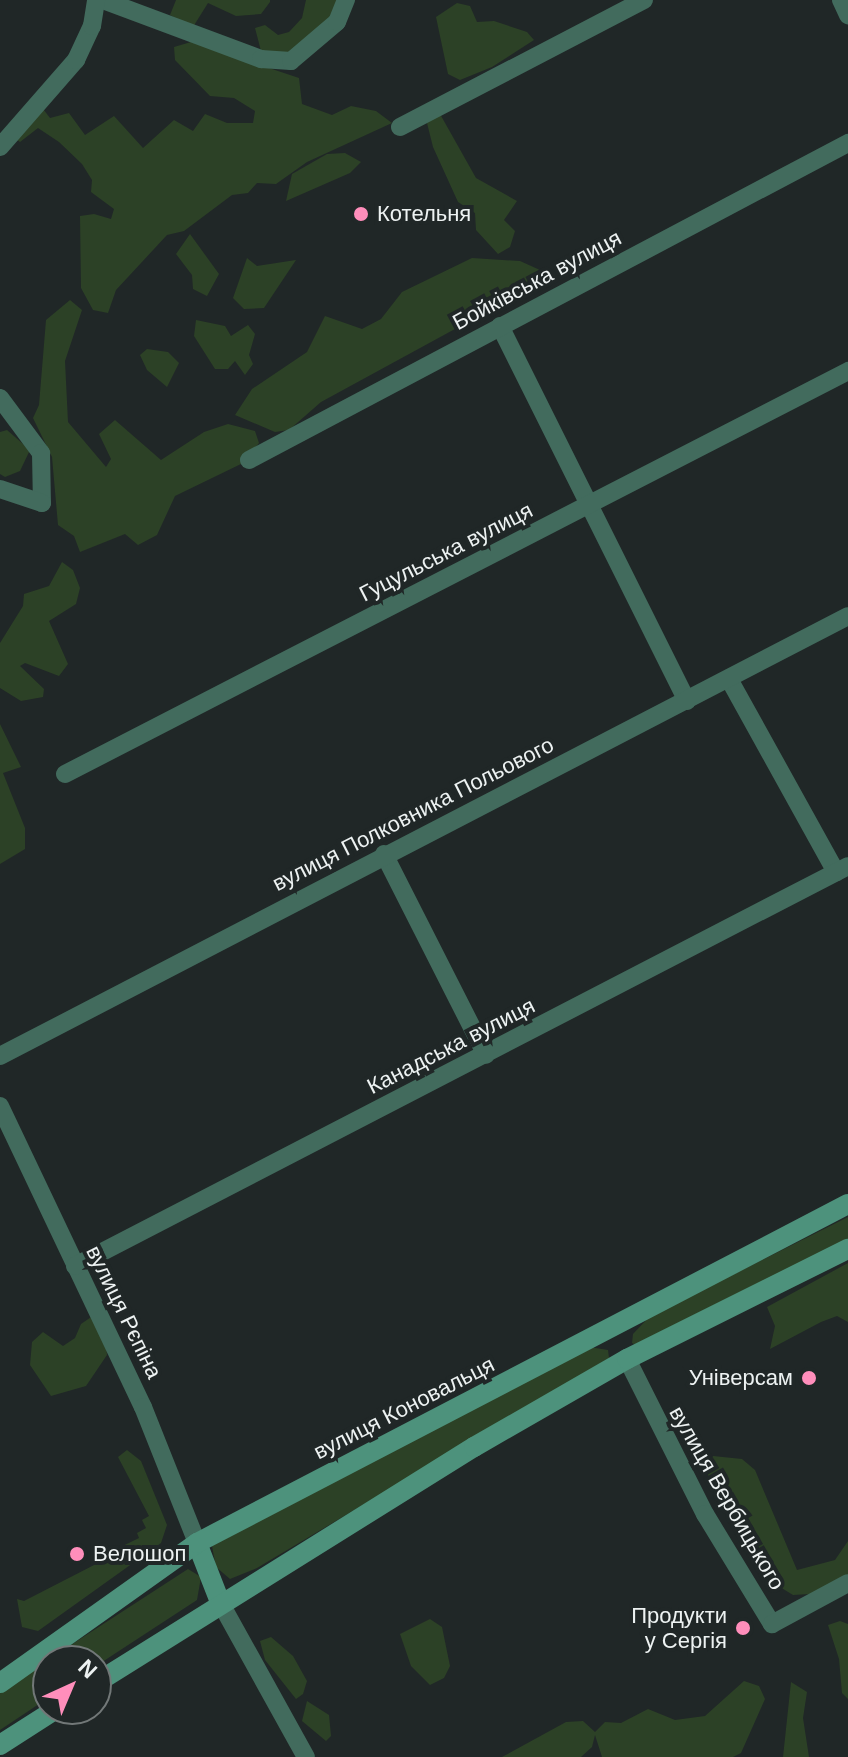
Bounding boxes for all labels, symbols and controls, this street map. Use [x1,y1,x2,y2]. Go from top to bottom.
place label: Котельня [377,201,471,227]
marker: Котельня [352,205,370,223]
street label: Бойківська вулиця [448,224,626,336]
street label: Гуцульська вулиця [355,497,537,607]
street label: вулиця Полковника Польового [268,731,558,897]
street label: Канадська вулиця [363,992,539,1100]
street label: вулиця Рєпіна [80,1241,168,1383]
street label: вулиця Коновальця [309,1351,499,1465]
place label: Універсам [689,1365,793,1391]
marker: Універсам [800,1369,818,1387]
street label: вулиця Вербицького [664,1402,790,1594]
place label: Велошоп [93,1541,186,1567]
marker: Велошоп [68,1545,86,1563]
place label: Продукти у Сергія [631,1602,727,1654]
marker: Продукти у Сергія [734,1619,752,1637]
north arrow [32,1645,112,1725]
text: N [73,1654,102,1683]

